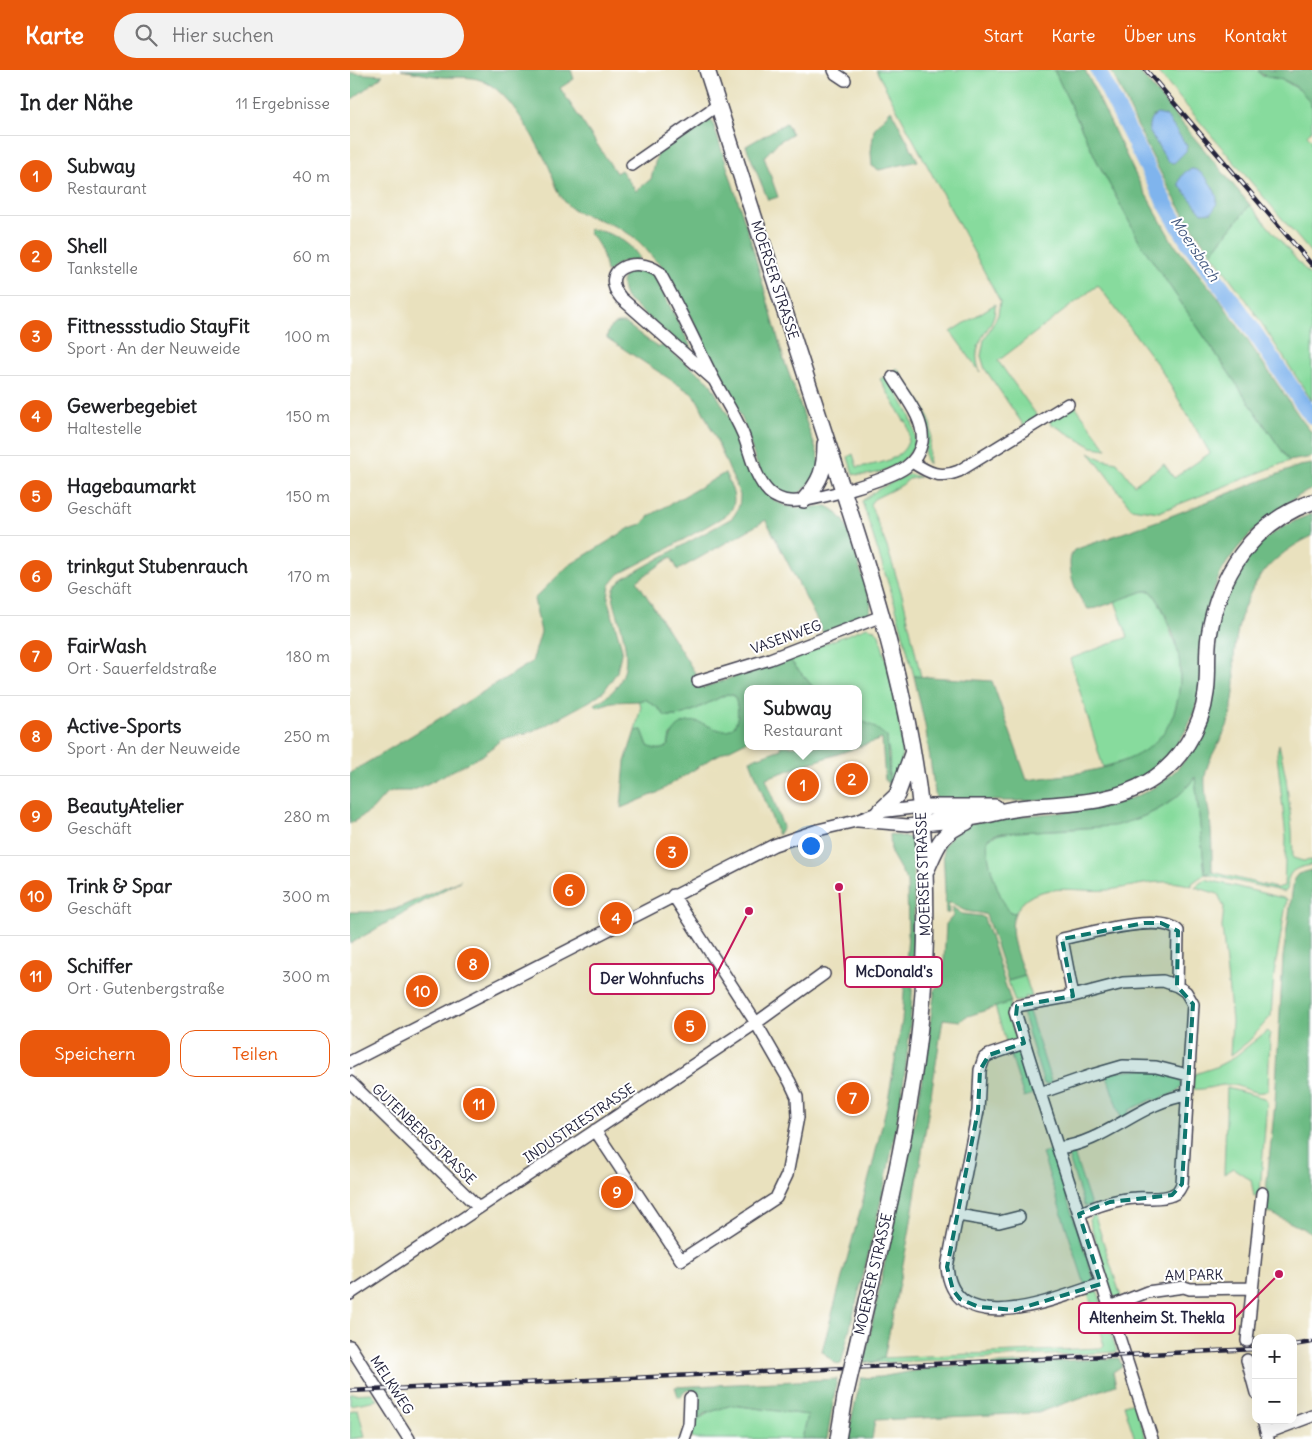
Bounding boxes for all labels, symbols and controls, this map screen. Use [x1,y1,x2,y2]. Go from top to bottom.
search box [114,13,464,58]
text: Karte [25,20,84,50]
icon: search [132,21,160,49]
text: Hier suchen [172,23,274,47]
text: Start [984,24,1023,47]
text: Karte [1051,24,1096,47]
text: Über uns [1124,24,1196,47]
text: Kontakt [1224,24,1287,47]
text: In der Nähe [20,89,133,116]
text: 11 Ergebnisse [235,93,330,113]
text: Subway [67,154,136,178]
text: 1 [33,166,39,186]
text: 40 m [292,166,330,186]
text: Restaurant [67,178,147,198]
water label: Moersbach [1167,212,1224,285]
street label: MOERSER STRASSE [747,218,803,342]
text: Shell [67,234,107,258]
text: 2 [32,246,40,266]
text: 60 m [292,246,330,266]
text: Tankstelle [67,258,138,278]
text: Fittnessstudio StayFit [67,314,250,338]
text: 3 [31,326,41,346]
text: 100 m [285,326,330,346]
text: Sport · An der Neuweide [67,338,240,358]
text: Gewerbegebiet [67,394,197,418]
text: 4 [31,406,41,426]
text: 150 m [286,406,330,426]
text: Haltestelle [67,418,142,438]
text: Hagebaumarkt [67,474,196,498]
text: 5 [31,486,41,506]
text: 150 m [286,486,330,506]
text: Geschäft [67,498,132,518]
text: trinkgut Stubenrauch [67,554,248,578]
text: 6 [31,566,41,586]
text: 170 m [287,566,330,586]
text: Geschäft [67,578,132,598]
street label: VASENWEG [748,616,824,658]
text: FairWash [67,634,147,658]
text: 7 [32,646,40,666]
text: 180 m [286,646,330,666]
text: Ort · Sauerfeldstraße [67,658,217,678]
popup [744,685,862,750]
text: Subway [763,696,832,720]
text: Active-Sports [67,714,181,738]
text: Restaurant [763,720,843,740]
text: 8 [31,726,41,746]
text: 250 m [284,726,330,746]
text: Sport · An der Neuweide [67,738,240,758]
pin: 2 [836,760,868,798]
pin: 1 [787,766,819,804]
text: BeautyAtelier [67,794,184,818]
text: 9 [31,806,41,826]
text: 280 m [284,806,330,826]
street label: MOERSER STRASSE [912,812,934,936]
text: Geschäft [67,818,132,838]
pin: 3 [656,833,688,871]
your location [798,833,824,859]
pin: 6 [553,871,585,909]
text: Trink & Spar [67,874,172,898]
text: 10 [28,886,44,906]
text: 300 m [282,886,330,906]
text: Geschäft [67,898,132,918]
pin: 4 [600,899,632,937]
pin: 8 [457,945,489,983]
text: Schiffer [67,954,132,978]
callout: McDonald's [845,957,942,987]
text: McDonald's [855,962,933,981]
callout: Der Wohnfuchs [590,964,714,994]
text: 11 [30,966,42,986]
text: 300 m [282,966,330,986]
text: Der Wohnfuchs [600,969,704,988]
pin: 10 [406,972,438,1010]
text: Ort · Gutenbergstraße [67,978,225,998]
pin: 5 [674,1007,706,1045]
button: Speichern [20,1030,170,1077]
button: Teilen [180,1030,330,1077]
street label: INDUSTRIESTRASSE [520,1079,638,1167]
pin: 7 [837,1079,869,1117]
street label: GUTENBERGSTRASSE [368,1080,480,1188]
pin: 11 [463,1085,495,1123]
pin: 9 [601,1173,633,1211]
street label: MOERSER STRASSE [850,1211,896,1337]
street label: AM PARK [1165,1265,1224,1285]
callout: Altenheim St. Thekla [1079,1303,1235,1333]
text: Altenheim St. Thekla [1089,1308,1225,1327]
map controls [1252,1334,1297,1424]
button: + [1252,1334,1297,1379]
street label: MELKWEG [366,1352,418,1418]
button: − [1252,1379,1297,1424]

